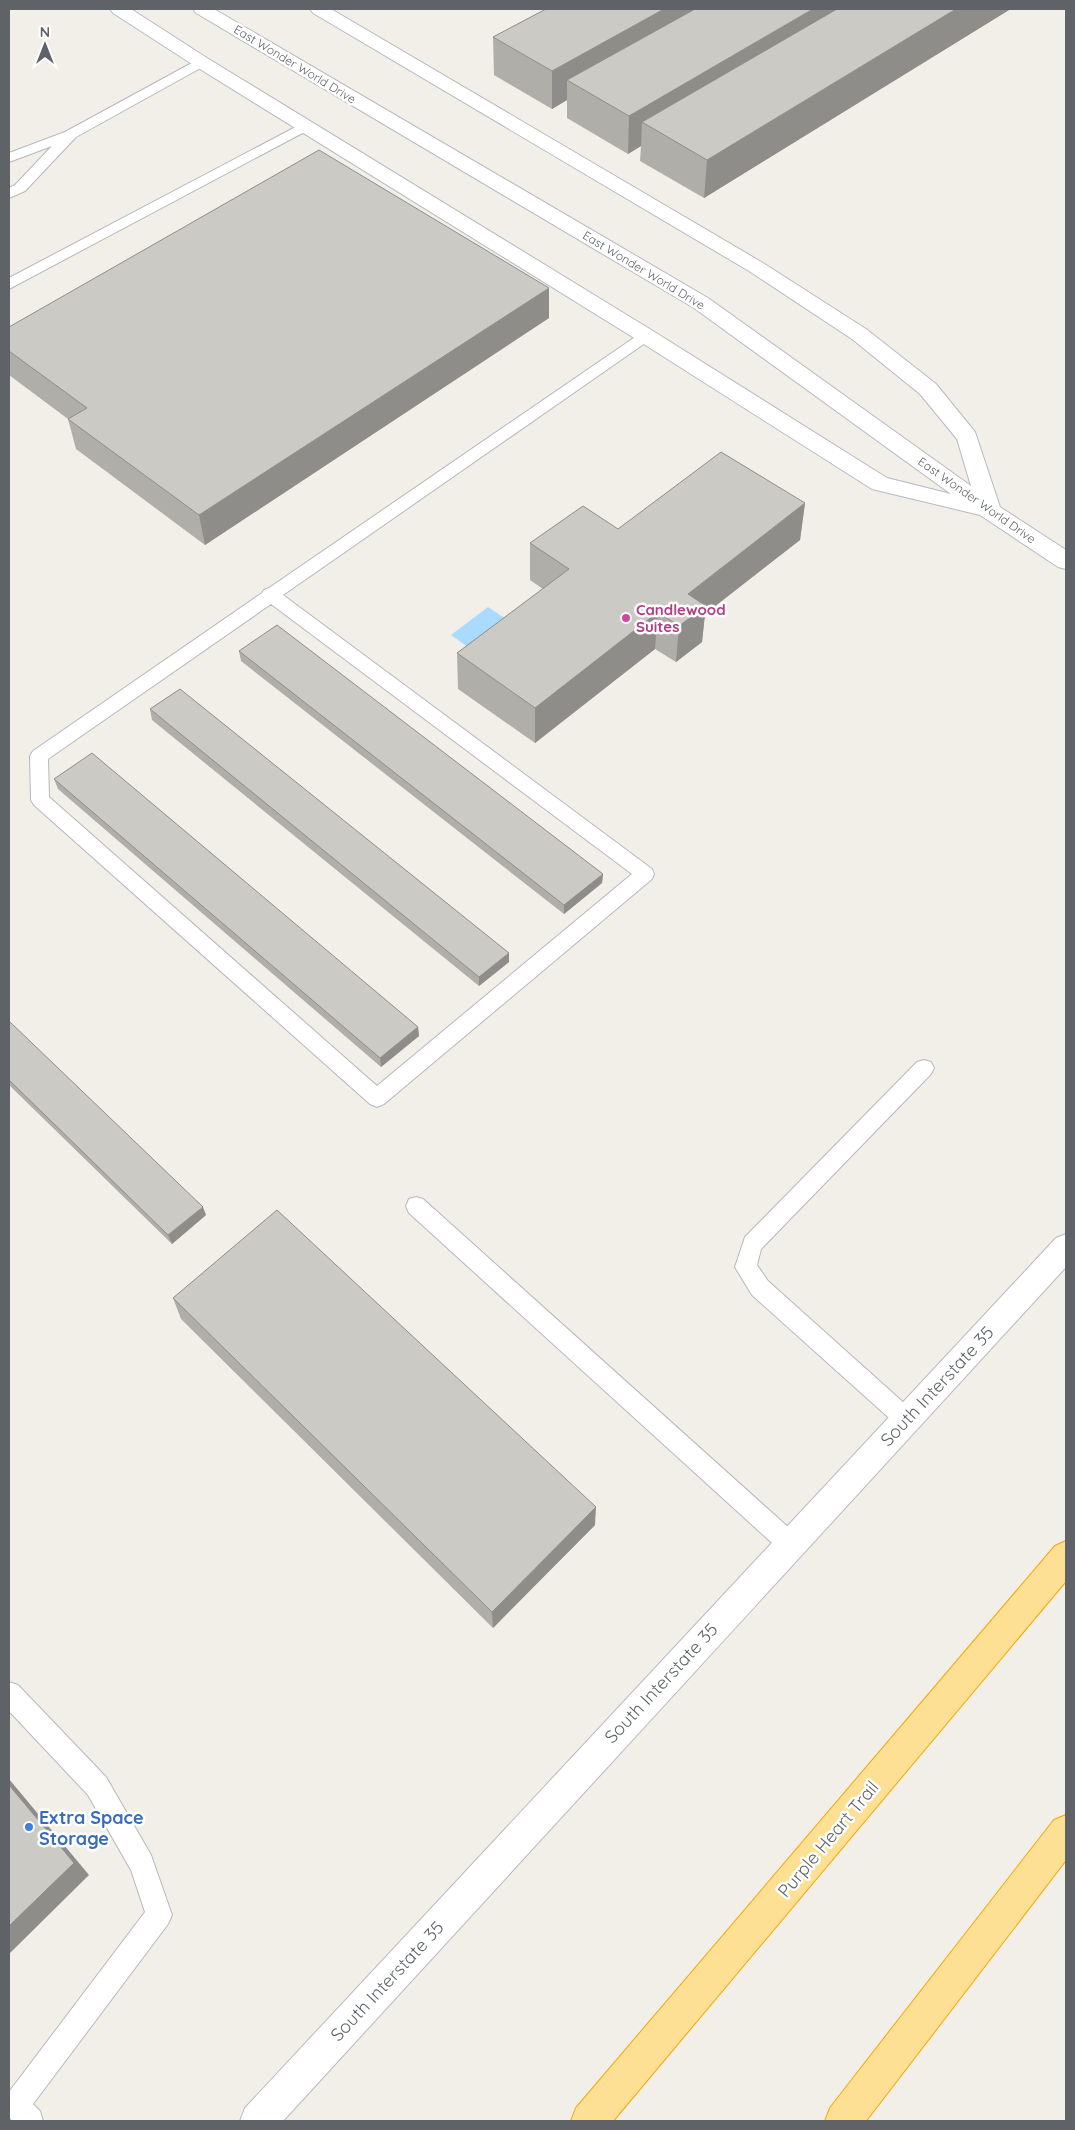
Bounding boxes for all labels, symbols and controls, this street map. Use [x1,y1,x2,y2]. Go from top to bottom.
north arrow [20,20,70,70]
street label: East Wonder World Drive [231,22,359,107]
text: N [40,23,50,41]
street label: East Wonder World Drive [580,228,708,313]
street label: East Wonder World Drive [915,454,1039,546]
place label: Candlewood Suites [636,600,726,636]
marker: Candlewood Suites [620,612,632,624]
street label: South Interstate 35 [875,1321,999,1451]
street label: South Interstate 35 [599,1618,723,1748]
street label: Purple Heart Trail [773,1776,883,1902]
place label: Extra Space Storage [39,1806,144,1850]
marker: Extra Space Storage [23,1821,35,1833]
street label: South Interstate 35 [325,1916,449,2046]

